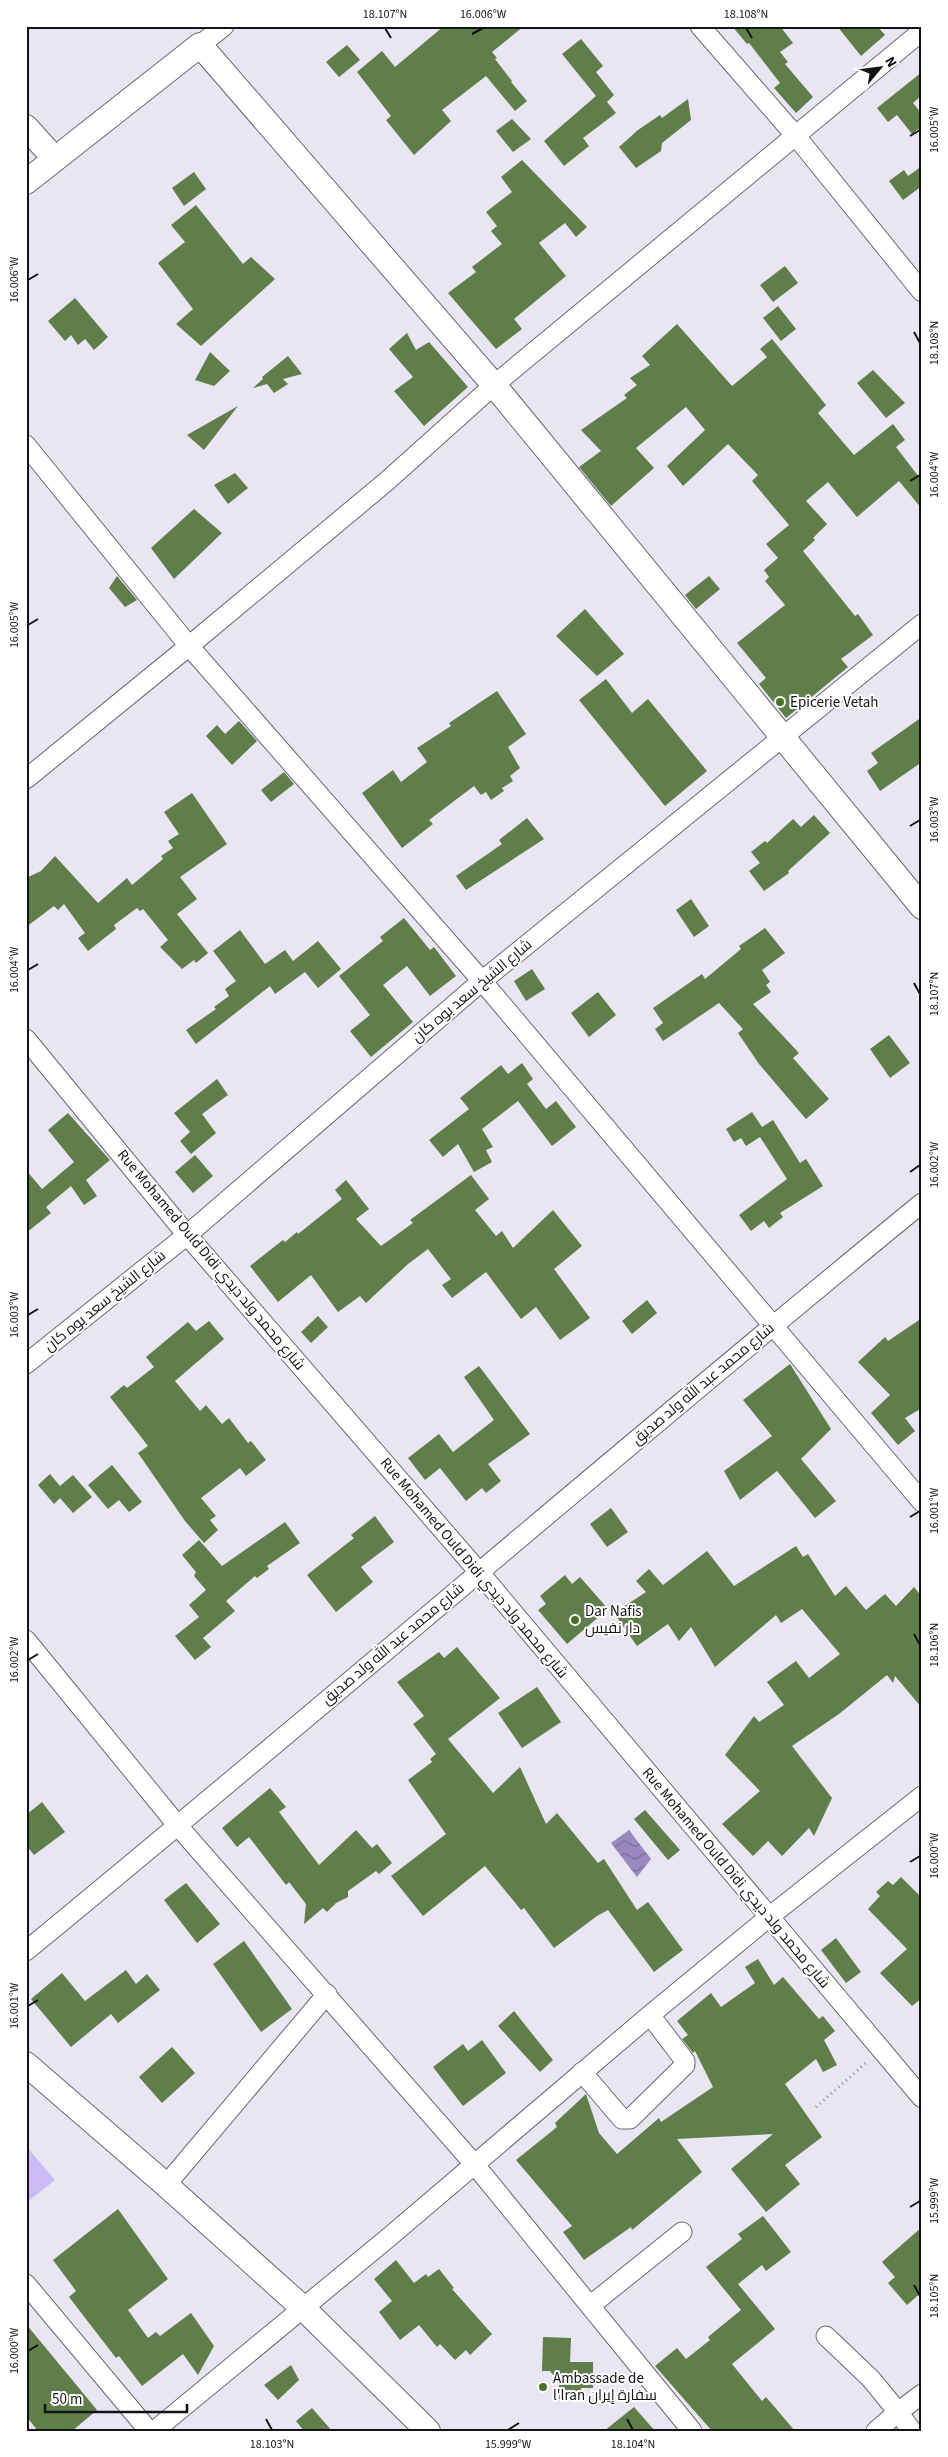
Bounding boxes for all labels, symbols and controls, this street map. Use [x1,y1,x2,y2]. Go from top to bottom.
text: 18.107°N [363,6,407,23]
text: 16.006°W [460,6,507,23]
text: 18.108°N [724,6,768,23]
north arrow [856,42,906,92]
text: N [879,53,901,71]
text: 16.005°W [926,106,943,153]
text: 16.006°W [6,256,23,303]
text: 18.108°N [926,321,943,365]
text: 16.004°W [926,451,943,498]
text: 16.005°W [6,601,23,648]
place label: Epicerie Vetah [790,692,878,713]
marker: Epicerie Vetah [774,696,786,708]
text: 16.003°W [926,796,943,843]
street label: شارع الشيخ سعد بوه كان [407,934,537,1048]
text: 16.004°W [6,946,23,993]
text: 18.107°N [926,972,943,1016]
text: 16.002°W [926,1141,943,1188]
street label: Rue Mohamed Ould Didi شارع محمد ولد ديدي [111,1145,310,1375]
street label: شارع الشيخ سعد بوه كان [40,1245,170,1357]
text: 16.003°W [6,1291,23,1338]
street label: شارع محمد عبد الله ولد صديق [627,1318,779,1450]
street label: Rue Mohamed Ould Didi شارع محمد ولد ديدي [374,1453,573,1683]
text: 16.001°W [926,1487,943,1534]
street label: شارع محمد عبد الله ولد صديق [317,1578,469,1710]
place label: Dar Nafis دار نفيس [585,1601,642,1639]
marker: Dar Nafis دار نفيس [569,1614,581,1626]
text: 18.106°N [926,1623,943,1667]
text: 16.002°W [6,1636,23,1683]
street label: Rue Mohamed Ould Didi شارع محمد ولد ديدي [636,1763,835,1993]
text: 16.000°W [926,1832,943,1879]
text: 16.001°W [6,1982,23,2029]
text: 15.999°W [926,2177,943,2224]
text: 18.105°N [926,2274,943,2318]
text: 16.000°W [6,2327,23,2374]
place label: Ambassade de l'Iran سفارة إيران [553,2368,657,2406]
marker: Ambassade de l'Iran سفارة إيران [537,2381,549,2393]
scale bar [45,2382,188,2414]
text: 50 m [52,2389,82,2410]
text: 18.103°N [250,2436,294,2453]
text: 15.999°W [485,2436,532,2453]
text: 18.104°N [611,2436,655,2453]

